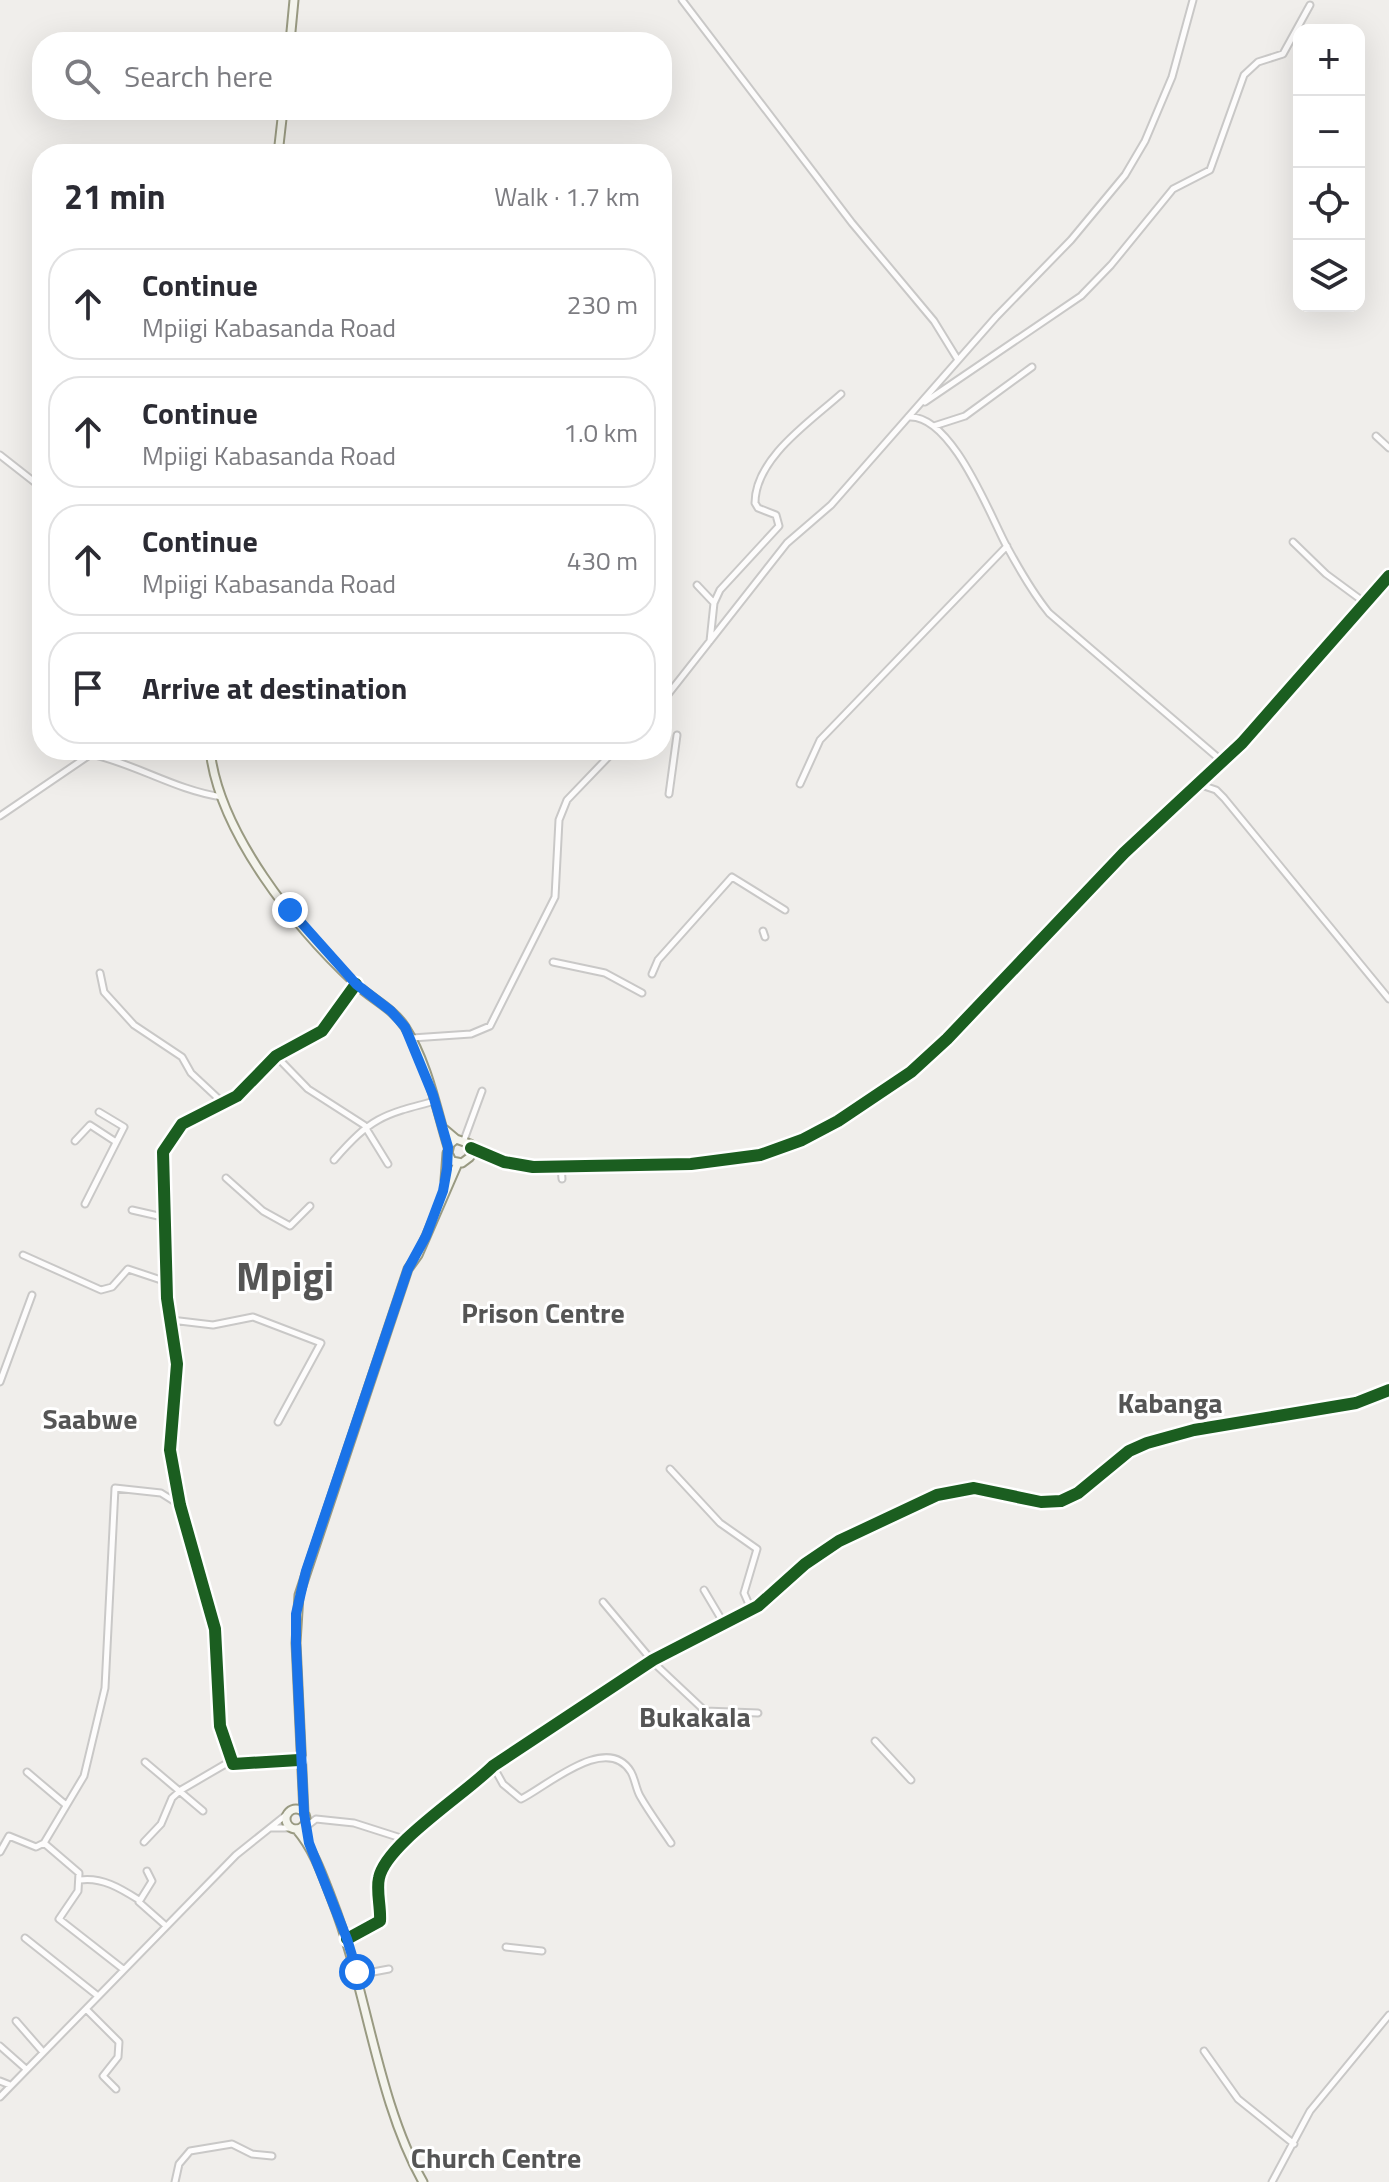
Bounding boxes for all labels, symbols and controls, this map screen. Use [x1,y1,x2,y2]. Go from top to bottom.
map controls [1293,24,1365,312]
button: + [1293,24,1365,96]
search box [32,32,672,120]
text: Search here [124,53,273,99]
icon: search [60,54,104,98]
button: − [1293,96,1365,168]
button: locate [1293,168,1365,240]
text: 21 min [64,170,166,222]
text: Walk · 1.7 km [494,177,640,216]
button: layers [1293,240,1365,312]
text: Continue [142,262,258,308]
icon: ahead [66,282,110,326]
text: 230 m [567,285,638,324]
text: Mpiigi Kabasanda Road [142,308,396,347]
text: Continue [142,390,258,436]
icon: ahead [66,410,110,454]
text: 1.0 km [563,413,638,452]
text: Mpiigi Kabasanda Road [142,436,396,475]
text: Continue [142,518,258,564]
icon: ahead [66,538,110,582]
text: 430 m [567,541,638,580]
text: Mpiigi Kabasanda Road [142,564,396,603]
text: Arrive at destination [142,665,407,711]
icon: arrive [66,666,110,710]
route end [272,892,308,928]
district label: Mpigi [236,1246,334,1307]
district label: Prison Centre [461,1291,625,1334]
district label: Kabanga [1117,1381,1223,1424]
district label: Saabwe [43,1397,137,1440]
district label: Bukakala [639,1695,751,1738]
route start [339,1954,375,1990]
district label: Church Centre [411,2136,581,2179]

